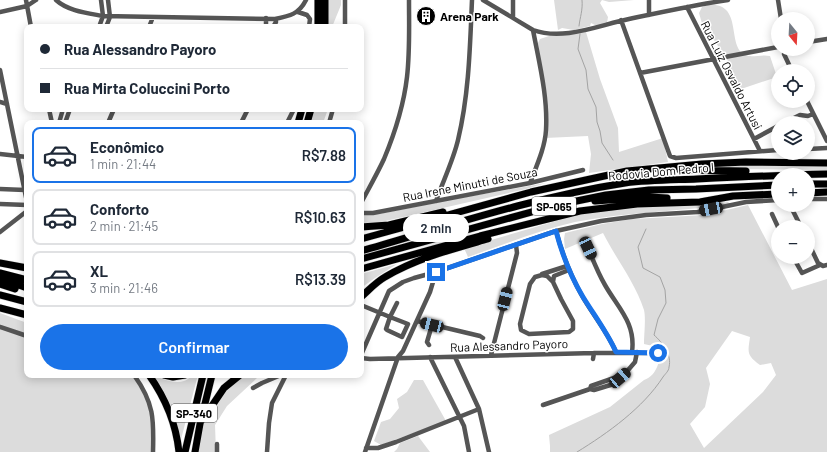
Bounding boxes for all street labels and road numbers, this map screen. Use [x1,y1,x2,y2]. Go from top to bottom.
street label: Rua Luíz Osvaldo Artusi [698,18,766,132]
street label: Rodovia Dom Pedro I [607,159,715,183]
street label: Rua Irene Minutti de Souza [401,164,539,204]
road number: SP-065 [532,197,576,215]
street label: Rua Alessandro Payoro [450,336,568,354]
road number: SP-340 [171,404,217,422]

